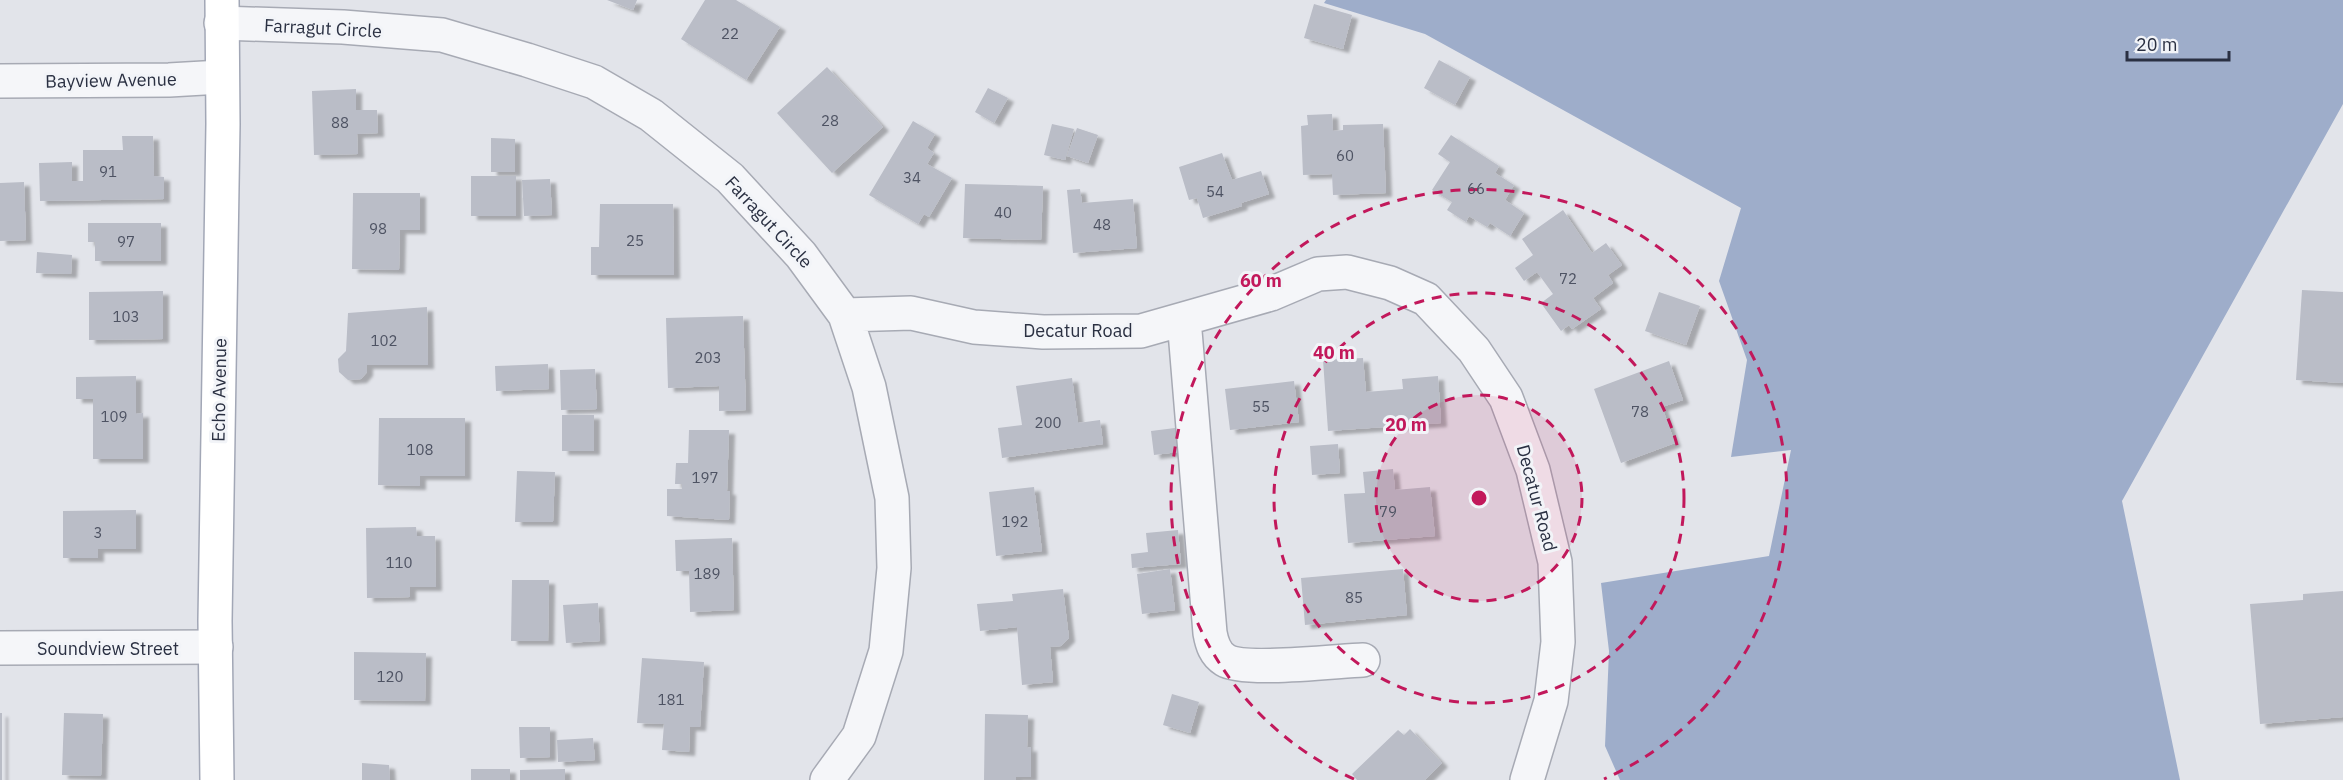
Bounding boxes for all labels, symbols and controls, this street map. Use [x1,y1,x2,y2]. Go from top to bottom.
street label: Farragut Circle [263,13,383,43]
house number: 22 [721,24,739,43]
scale bar [2127,24,2229,62]
text: 20 m [2136,33,2178,56]
street label: Bayview Avenue [45,67,177,93]
house number: 28 [821,111,839,130]
house number: 88 [331,113,349,132]
house number: 60 [1336,146,1354,165]
house number: 91 [99,162,117,181]
house number: 34 [903,168,921,187]
street label: Farragut Circle [720,171,818,273]
house number: 66 [1467,179,1485,198]
house number: 54 [1206,182,1224,201]
house number: 40 [994,203,1012,222]
house number: 48 [1093,215,1111,234]
house number: 98 [369,219,387,238]
house number: 25 [626,231,644,250]
house number: 97 [117,232,135,251]
text: 60 m [1240,269,1282,292]
house number: 72 [1559,269,1577,288]
house number: 103 [112,307,140,326]
street label: Decatur Road [1023,319,1133,342]
house number: 102 [370,331,398,350]
street label: Echo Avenue [207,338,231,442]
text: 40 m [1313,341,1355,364]
house number: 203 [694,348,722,367]
house number: 55 [1252,397,1270,416]
house number: 78 [1631,402,1649,421]
house number: 109 [100,407,128,426]
house number: 200 [1034,413,1062,432]
text: 20 m [1385,413,1427,436]
house number: 108 [406,440,434,459]
street label: Decatur Road [1512,442,1562,554]
house number: 197 [691,468,719,487]
centre of rings [1469,488,1489,508]
house number: 79 [1379,502,1397,521]
house number: 192 [1001,512,1029,531]
house number: 3 [93,523,103,542]
house number: 110 [385,553,413,572]
house number: 189 [693,564,721,583]
house number: 85 [1345,588,1363,607]
street label: Soundview Street [37,637,179,660]
house number: 120 [376,667,404,686]
house number: 181 [657,690,685,709]

